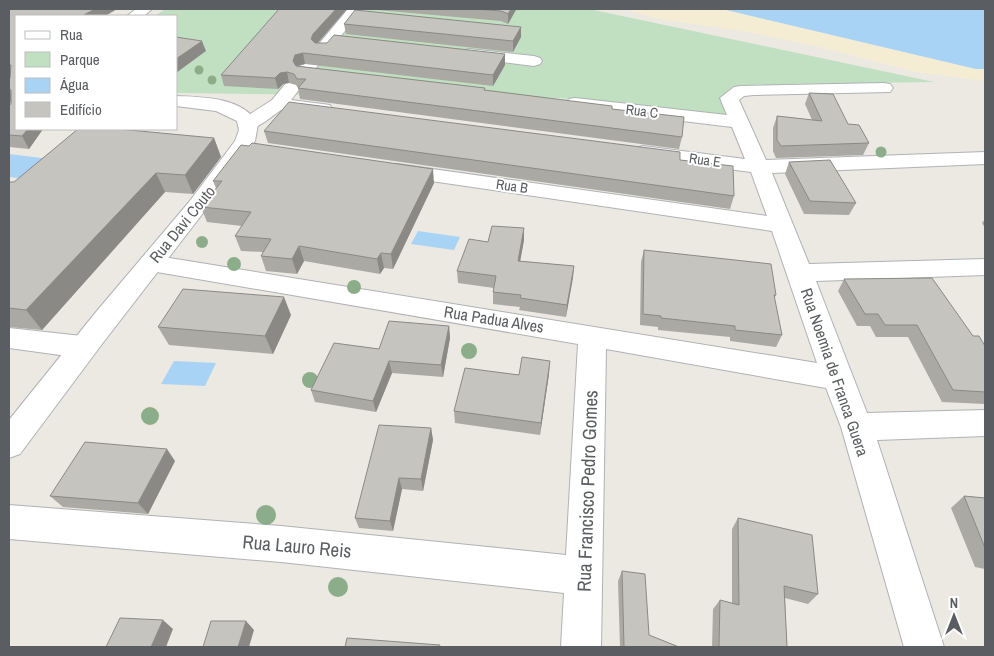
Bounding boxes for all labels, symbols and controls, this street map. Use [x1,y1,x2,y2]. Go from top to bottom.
legend [15,15,178,130]
text: Rua [60,24,83,45]
text: Parque [60,49,100,70]
text: Água [59,74,89,95]
text: Edifício [60,99,102,120]
street label: Rua C [625,100,659,122]
street label: Rua E [688,149,722,171]
street label: Rua B [495,175,529,197]
street label: Rua Davi Couto [144,181,220,267]
street label: Rua Noemia de Franca Guera [796,285,874,460]
street label: Rua Padua Alves [443,300,545,338]
street label: Rua Francisco Pedro Gomes [570,390,604,592]
street label: Rua Lauro Reis [242,528,353,564]
north arrow [929,591,979,641]
text: N [950,594,958,612]

